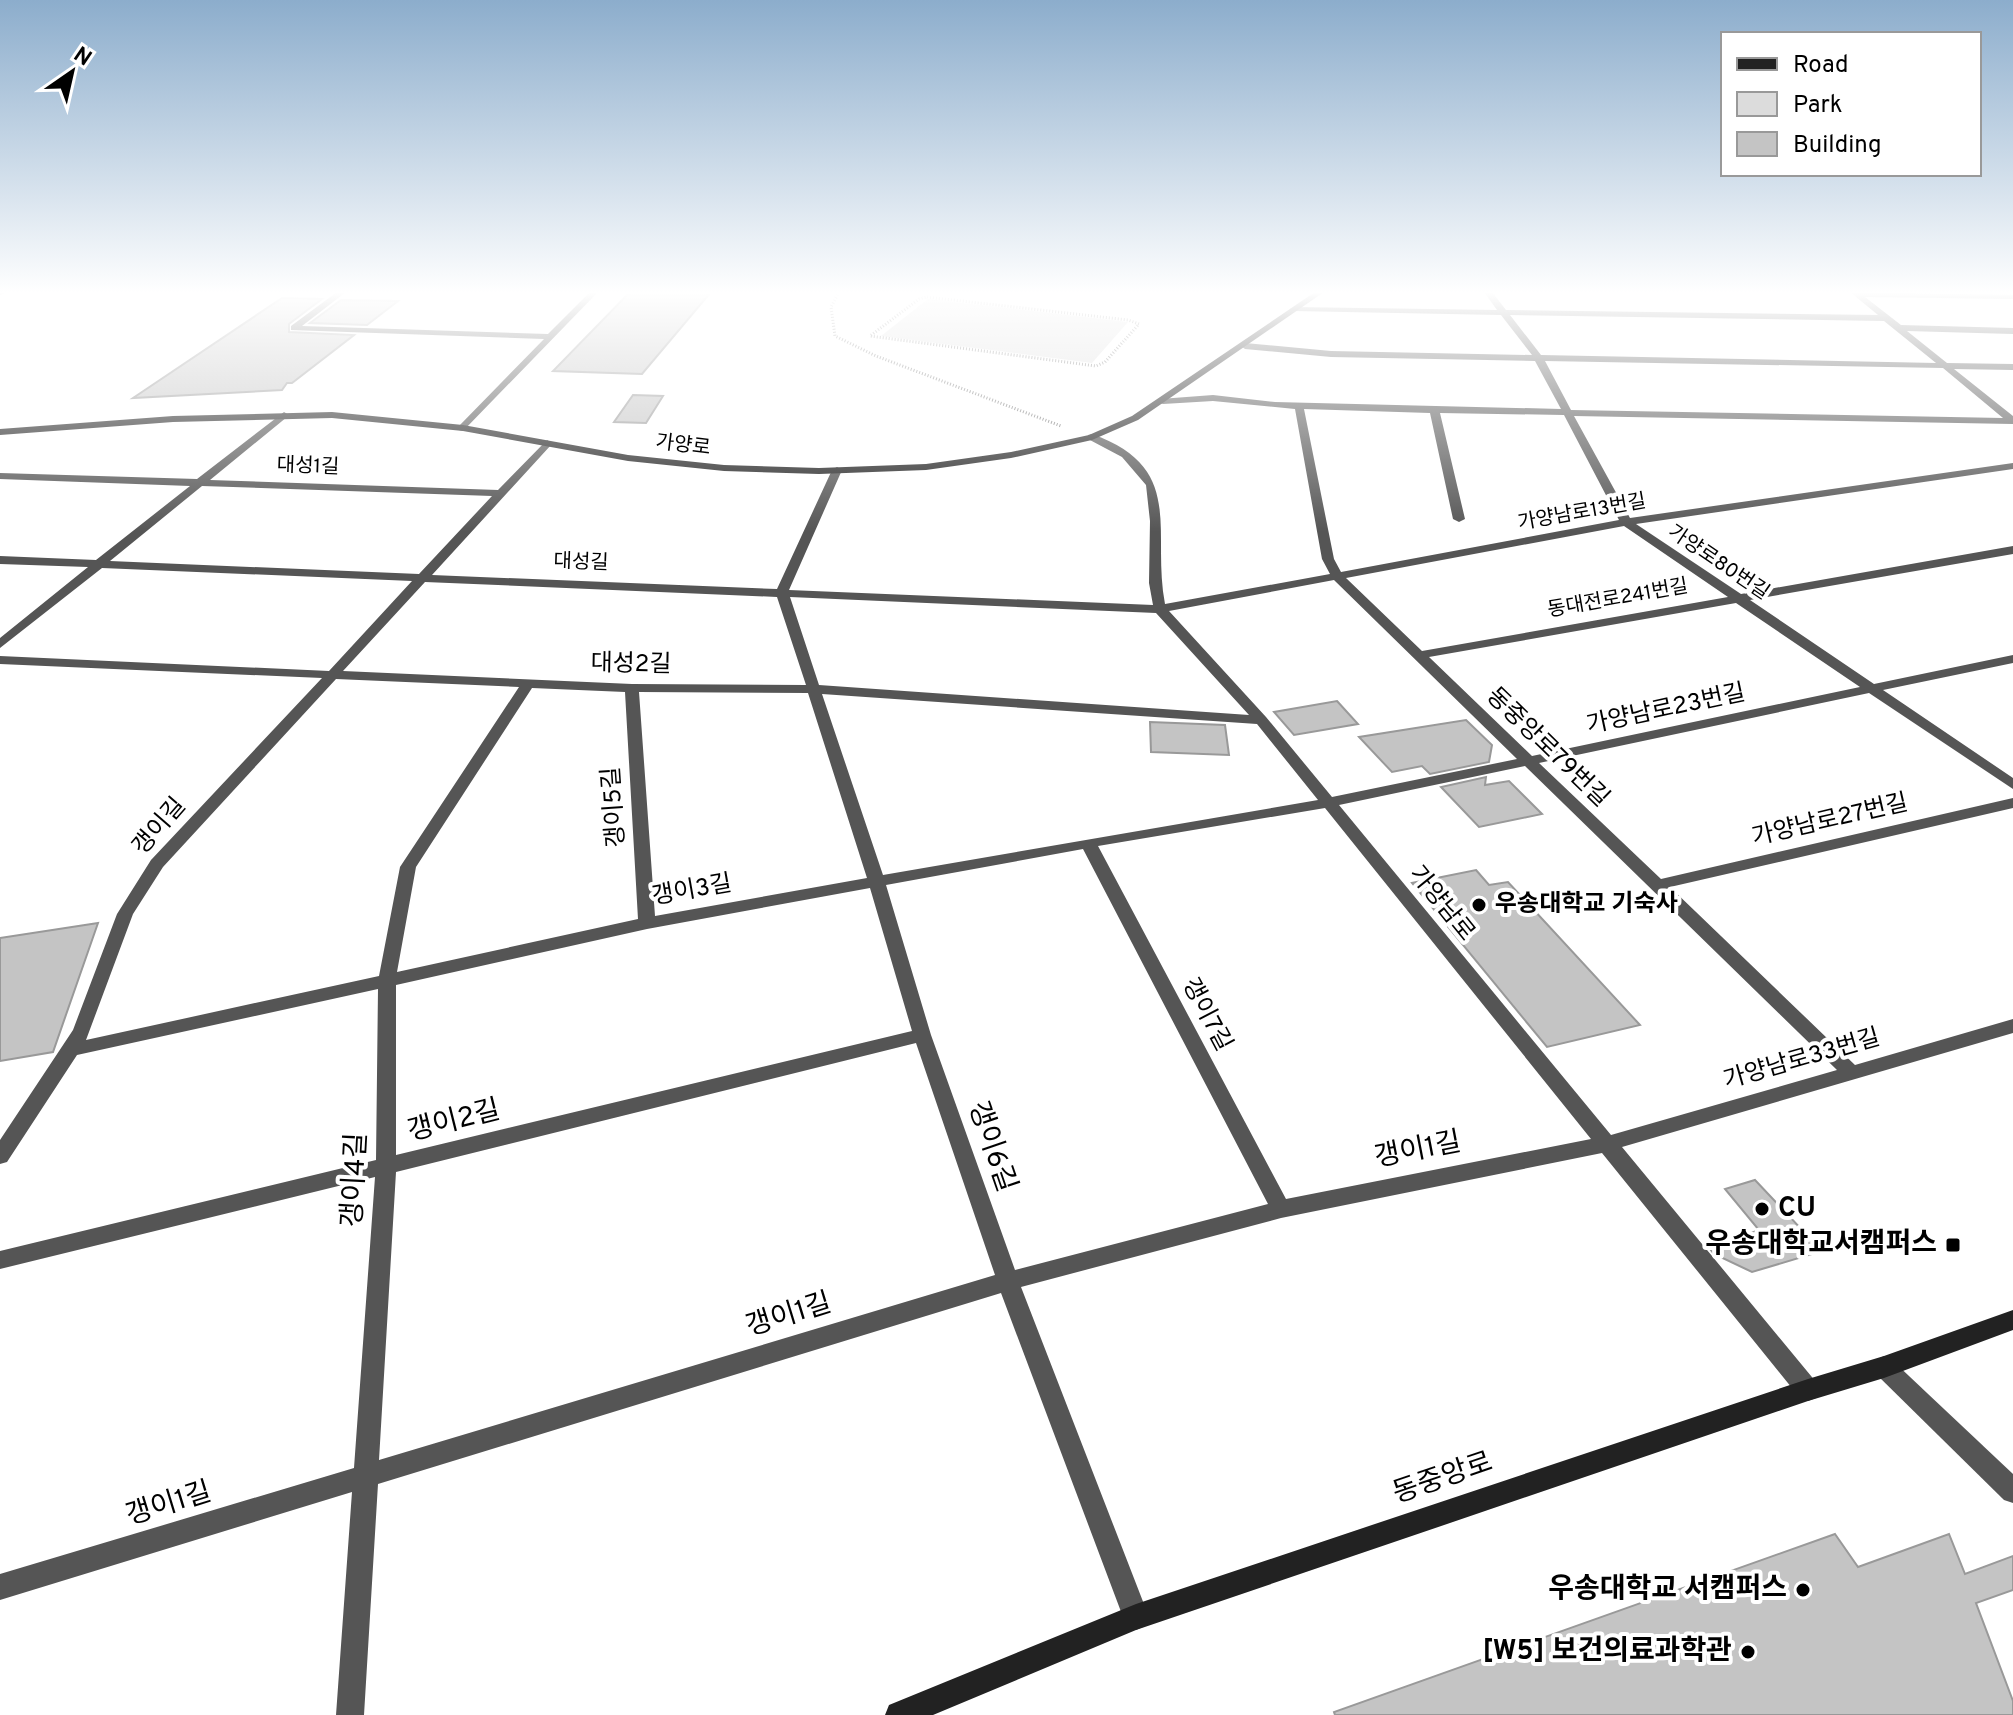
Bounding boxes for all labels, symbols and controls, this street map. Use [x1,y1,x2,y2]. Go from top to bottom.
north arrow [32,32,112,112]
legend [1721,32,1981,176]
text: N [68,42,96,73]
text: Road [1793,51,1849,81]
text: Park [1793,91,1843,121]
text: Building [1793,131,1882,161]
street label: 가양로 [654,430,712,462]
street label: 대성1길 [276,453,340,481]
street label: 가양남로13번길 [1516,489,1648,537]
street label: 가양로80번길 [1662,520,1774,606]
street label: 대성길 [553,549,609,577]
street label: 동대전로241번길 [1546,574,1690,624]
street label: 대성2길 [590,649,672,681]
street label: 가양남로23번길 [1584,679,1748,741]
street label: 동중앙로79번길 [1479,682,1615,814]
street label: 갱이5길 [597,765,633,849]
street label: 가양남로27번길 [1749,788,1911,854]
street label: 갱이길 [127,792,193,862]
street label: 가양남로 [1402,860,1480,948]
street label: 갱이3길 [650,869,734,913]
place label: 우송대학교 기숙사 [1495,890,1678,920]
marker: 우송대학교 기숙사 [1470,896,1488,914]
street label: 갱이7길 [1174,973,1238,1057]
street label: 가양남로33번길 [1720,1023,1884,1097]
street label: 갱이2길 [404,1093,504,1151]
street label: 갱이6길 [959,1097,1023,1197]
street label: 갱이1길 [1372,1125,1464,1177]
street label: 갱이4길 [336,1132,376,1228]
place label: CU [1778,1191,1816,1227]
marker: CU [1753,1200,1771,1218]
place label: 우송대학교서캠퍼스 [1705,1227,1937,1263]
marker: 우송대학교서캠퍼스 [1944,1236,1962,1254]
street label: 갱이1길 [742,1286,836,1346]
street label: 동중앙로 [1388,1445,1498,1513]
street label: 갱이1길 [122,1475,216,1535]
place label: 우송대학교 서캠퍼스 [1548,1572,1787,1608]
marker: 우송대학교 서캠퍼스 [1794,1581,1812,1599]
place label: [W5] 보건의료과학관 [1482,1634,1732,1670]
marker: [W5] 보건의료과학관 [1739,1643,1757,1661]

